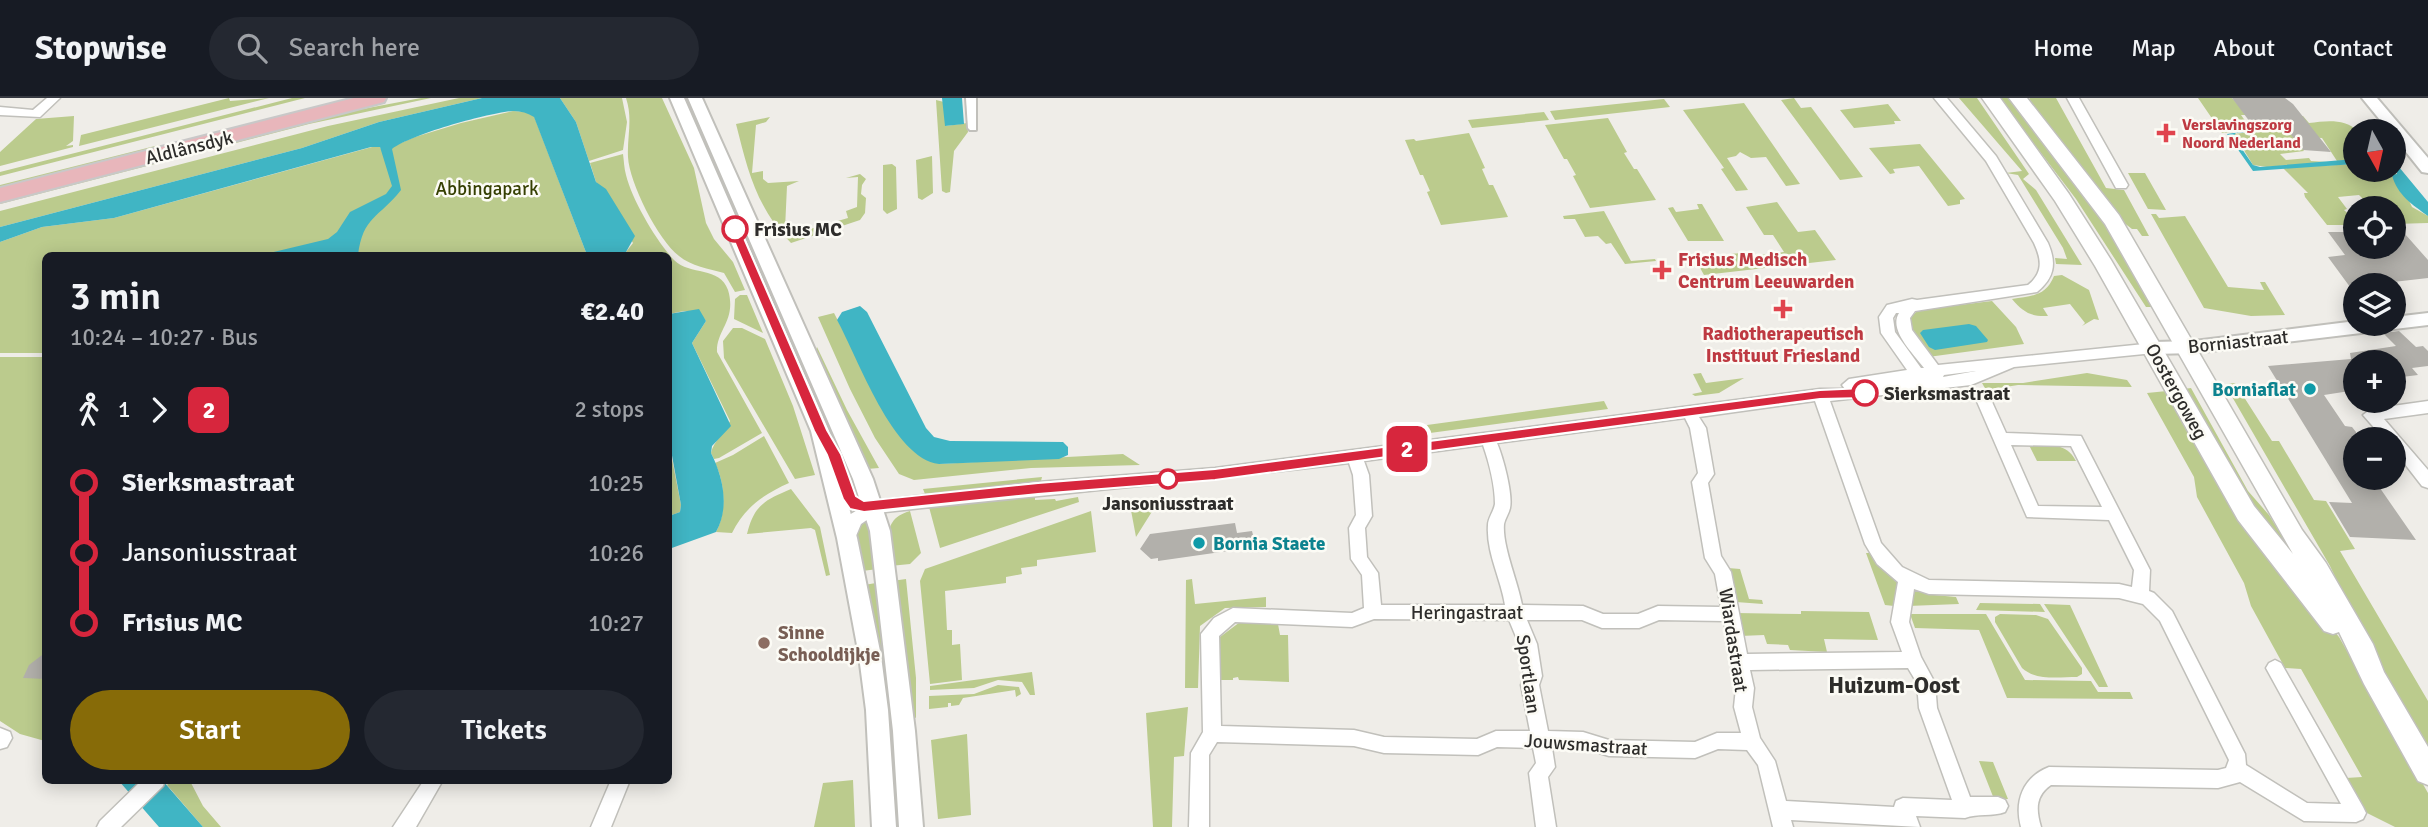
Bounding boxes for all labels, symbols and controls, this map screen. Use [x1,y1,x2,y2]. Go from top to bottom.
search box [209,17,699,80]
text: Stopwise [35,28,167,69]
icon: search [233,29,271,67]
text: Search here [289,32,420,64]
text: Home [2033,33,2093,63]
text: Map [2131,33,2176,63]
text: About [2214,33,2275,63]
text: Contact [2313,33,2393,63]
place label: Verslavingszorg Noord Nederland [2182,115,2301,153]
north arrow [2343,119,2406,182]
map controls [2343,119,2406,490]
marker: Verslavingszorg Noord Nederland [2156,123,2176,143]
street label: Aldlânsdyk [143,125,236,170]
park label: Abbingapark [435,177,539,201]
button: locate [2343,196,2406,259]
marker: Frisius MC [722,216,748,242]
place label: Frisius MC [754,218,842,242]
place label: Frisius Medisch Centrum Leeuwarden [1678,248,1854,294]
marker: Frisius Medisch Centrum Leeuwarden [1652,260,1672,280]
text: 3 min [70,273,161,320]
button: layers [2343,273,2406,336]
text: €2.40 [580,296,644,328]
marker: Radiotherapeutisch Instituut Friesland [1773,299,1793,319]
place label: Radiotherapeutisch Instituut Friesland [1702,322,1864,368]
text: 10:24 – 10:27 · Bus [70,323,258,352]
street label: Borniastraat [2187,325,2290,359]
street label: Oostergoweg [2140,339,2212,444]
button: + [2343,350,2406,413]
place label: Borniaflat [2212,378,2296,402]
marker: Sierksmastraat [1852,380,1878,406]
marker: Borniaflat [2302,381,2318,397]
place label: Sierksmastraat [1884,382,2010,406]
icon: walk [70,391,108,429]
icon: forward [140,391,178,429]
text: 1 [118,395,130,424]
text: 2 [202,395,215,425]
text: 2 stops [574,395,644,424]
line badge: 2 [1384,426,1430,472]
button: − [2343,427,2406,490]
text: 2 [1401,434,1413,464]
text: Sierksmastraat [122,467,294,499]
text: 10:25 [588,469,644,498]
marker: Jansoniusstraat [1158,469,1178,489]
place label: Jansoniusstraat [1102,492,1234,516]
place label: Bornia Staete [1213,532,1325,556]
marker: Bornia Staete [1191,535,1207,551]
text: Jansoniusstraat [122,537,297,569]
text: 10:26 [588,539,644,568]
street label: Wiardastraat [1713,586,1753,694]
street label: Heringastraat [1411,601,1524,625]
text: Frisius MC [122,607,242,639]
text: 10:27 [588,609,644,638]
place label: Sinne Schooldijkje [778,621,880,667]
street label: Sportlaan [1511,633,1545,715]
marker: Sinne Schooldijkje [756,635,772,651]
district label: Huizum-Oost [1828,671,1960,700]
button: Start [70,690,350,770]
button: Tickets [364,690,644,770]
street label: Jouwsmastraat [1524,729,1649,761]

